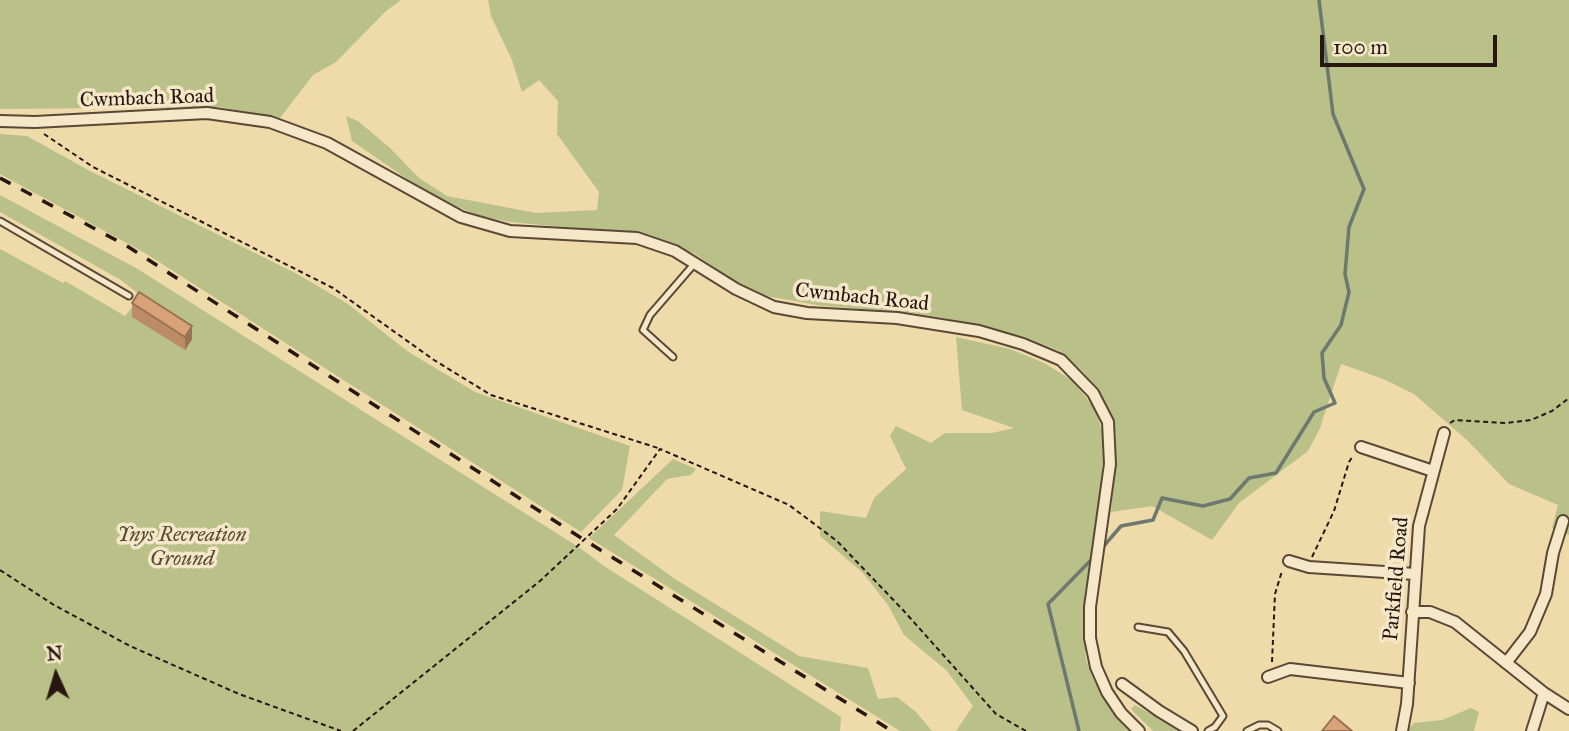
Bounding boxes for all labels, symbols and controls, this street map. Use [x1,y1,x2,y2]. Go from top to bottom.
scale bar [1324,21,1501,65]
text: 100 m [1333,34,1388,60]
street label: Cwmbach Road [79,84,215,114]
street label: Cwmbach Road [794,278,930,318]
street label: Parkfield Road [1379,516,1415,642]
park label: Ynys Recreation Ground [117,523,247,573]
north arrow [21,640,91,710]
text: N [46,642,63,666]

